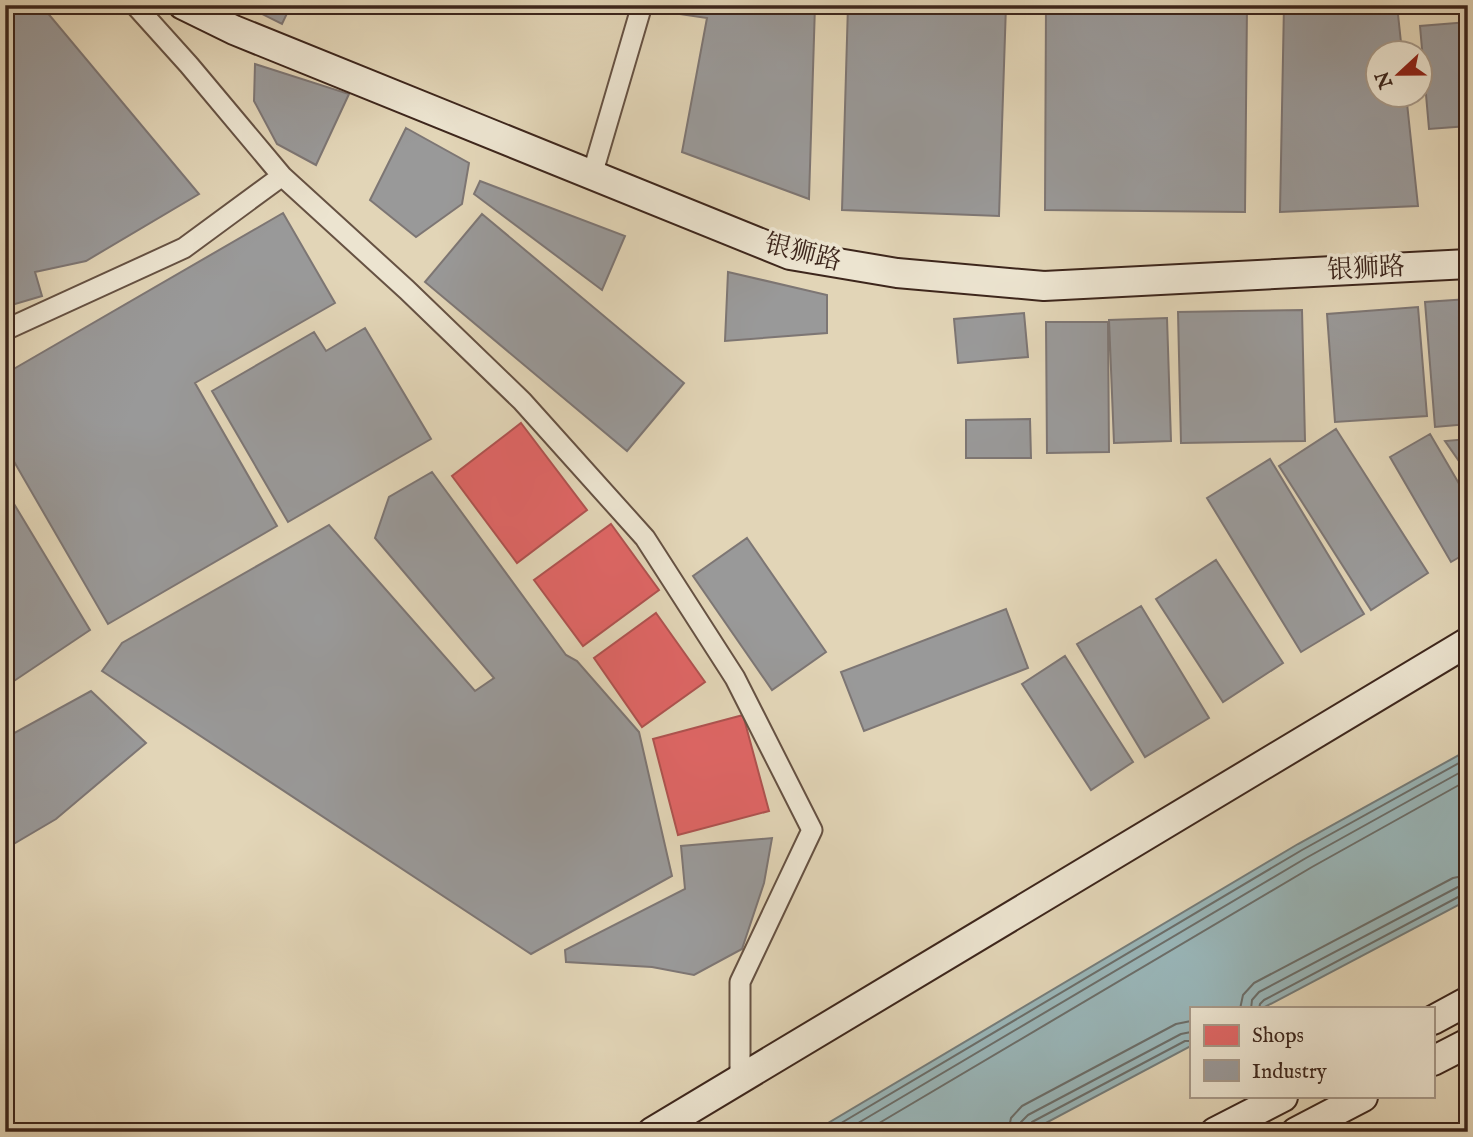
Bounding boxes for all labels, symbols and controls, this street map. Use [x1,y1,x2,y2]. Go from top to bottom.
north arrow [1364,38,1434,108]
text: N [1371,67,1400,93]
street label: 银狮路 [761,228,845,278]
street label: 银狮路 [1326,250,1406,288]
legend [1190,1007,1434,1098]
text: Shops [1252,1023,1304,1050]
text: Industry [1252,1059,1328,1086]

